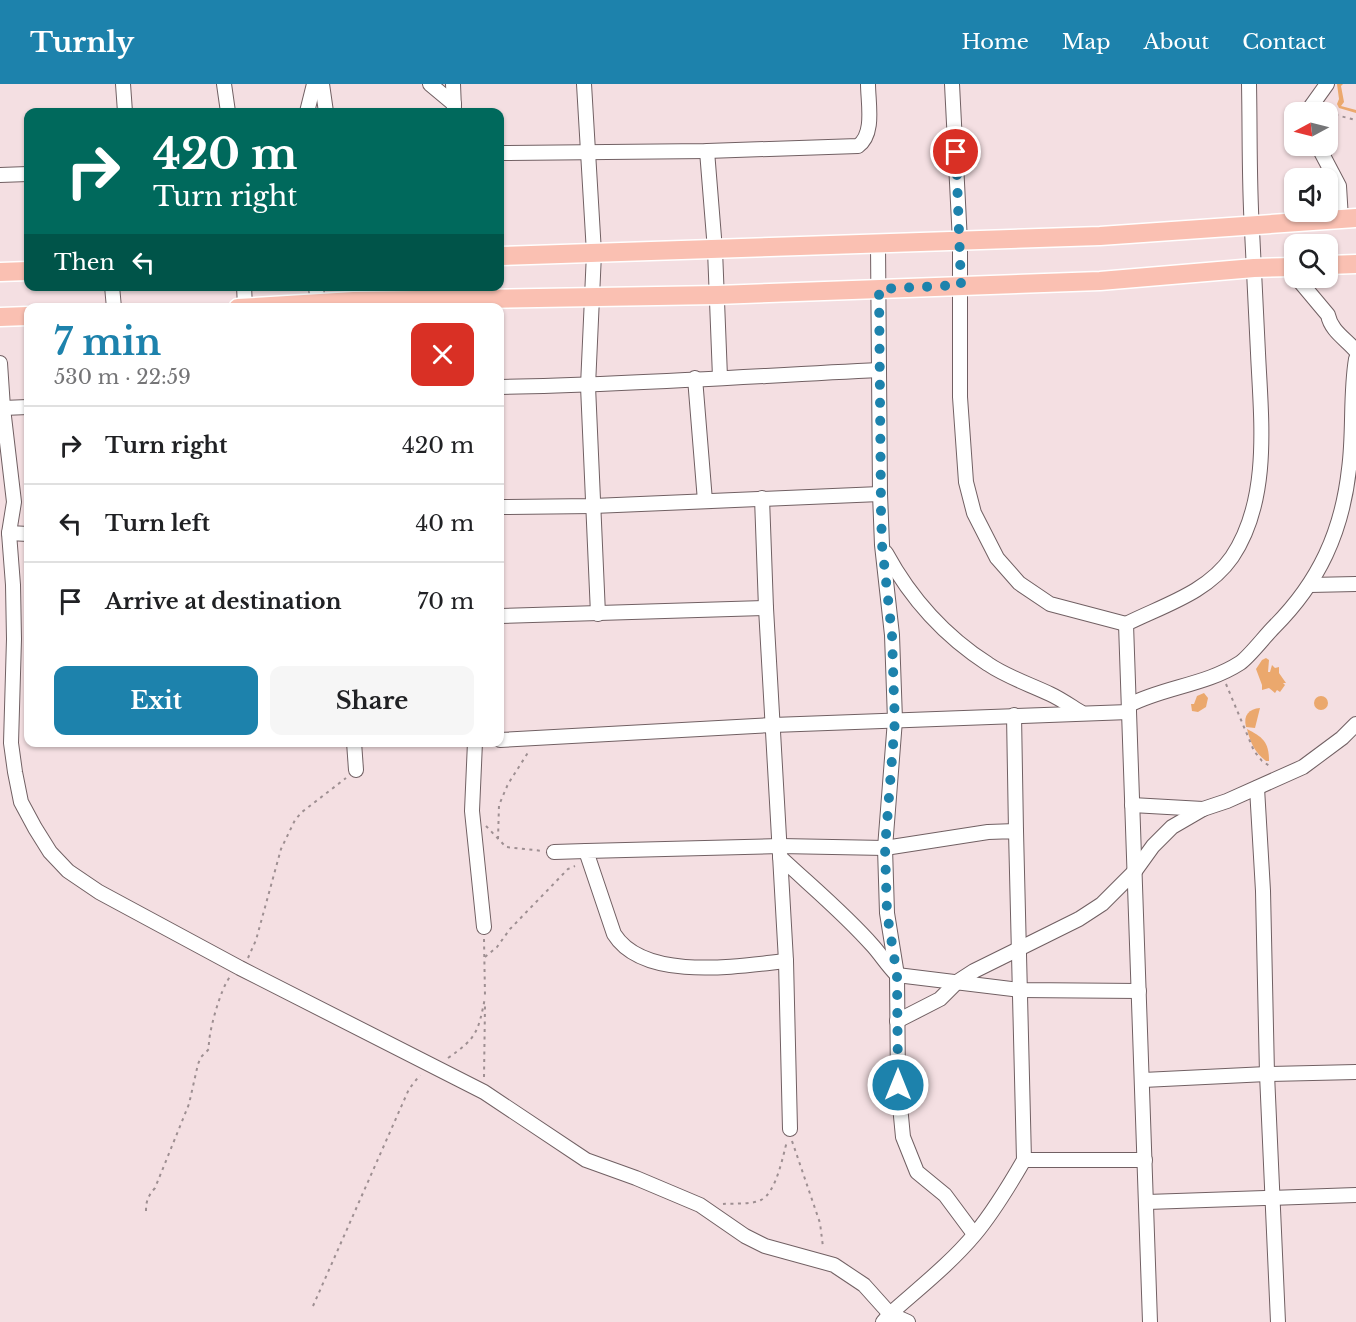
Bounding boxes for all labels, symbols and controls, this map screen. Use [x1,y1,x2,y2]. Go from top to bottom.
text: Turnly [30,25,134,60]
text: Home [962,29,1029,55]
text: Map [1062,29,1110,55]
text: About [1143,29,1209,55]
text: Contact [1242,29,1326,55]
north arrow [1284,102,1338,156]
map controls [1284,102,1338,288]
pin [930,126,981,177]
text: 420 m [153,128,298,180]
icon: right [54,132,132,210]
icon: arrive [939,135,972,168]
button: sound [1284,168,1338,222]
text: Turn right [153,180,297,213]
button: search [1284,234,1338,288]
icon: left [127,246,160,279]
text: Then [54,249,115,276]
text: 7 min [54,320,161,365]
button: close [411,323,474,386]
text: 530 m · 22:59 [54,365,191,389]
icon: right [54,429,87,462]
text: Turn right [105,432,227,459]
text: 420 m [402,432,474,459]
icon: left [54,507,87,540]
text: Turn left [105,510,210,537]
text: 40 m [416,510,474,537]
icon: arrive [54,585,87,618]
text: Arrive at destination [105,588,342,615]
text: 70 m [417,588,474,615]
button: Exit [54,666,258,735]
button: Share [270,666,474,735]
position arrow [866,1053,930,1117]

